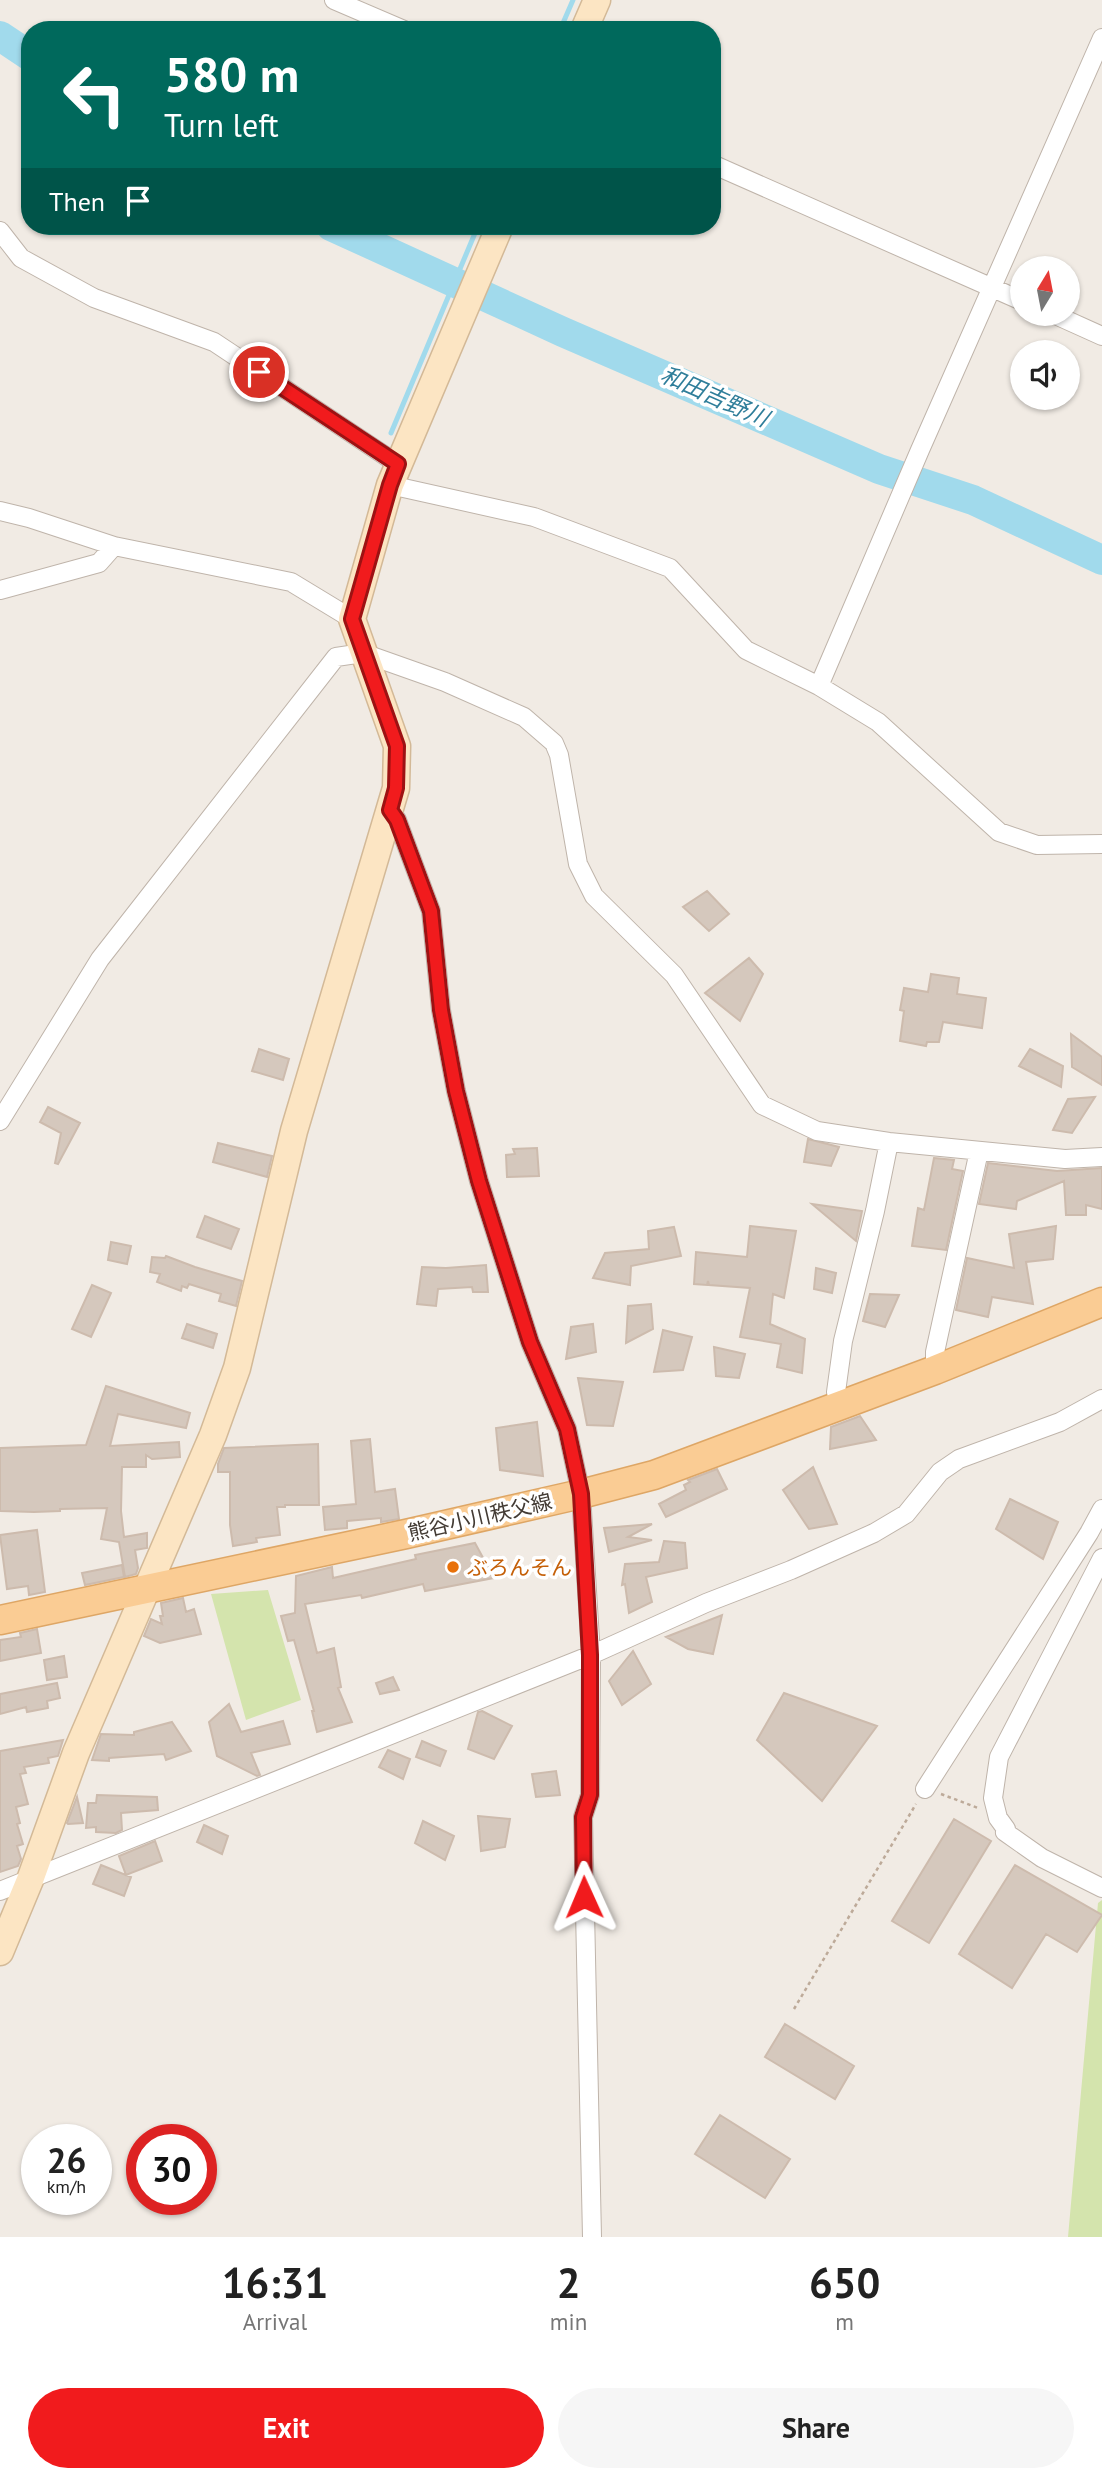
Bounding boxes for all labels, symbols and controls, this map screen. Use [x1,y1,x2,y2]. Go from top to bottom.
text: 580 m [164,42,299,106]
icon: left [49,49,140,140]
text: Turn left [164,104,279,146]
icon: arrive [119,182,157,220]
text: Then [49,185,105,218]
north arrow [1010,256,1080,326]
map controls [1010,256,1080,410]
button: sound [1010,340,1080,410]
pin [229,342,289,402]
icon: arrive [240,353,278,391]
water label: 和田吉野川 [657,359,776,434]
street label: 熊谷小川秩父線 [405,1487,555,1547]
place label: ぶろんそん [467,1554,572,1581]
marker: ぶろんそん [445,1559,461,1575]
position arrow [547,1860,621,1934]
speed limit sign: 30 [126,2124,217,2215]
text: 26 [47,2137,86,2183]
text: km/h [47,2175,86,2198]
text: 16:31 [222,2255,328,2310]
text: 2 [557,2255,580,2310]
text: 650 [809,2255,880,2310]
text: Arrival [243,2307,307,2336]
text: min [550,2307,587,2336]
text: m [835,2307,854,2336]
button: Exit [28,2388,544,2468]
button: Share [558,2388,1074,2468]

